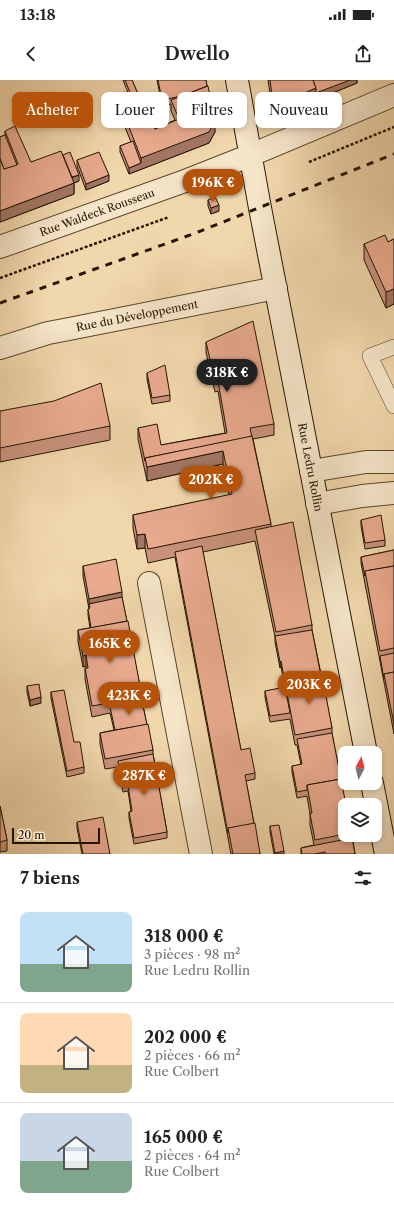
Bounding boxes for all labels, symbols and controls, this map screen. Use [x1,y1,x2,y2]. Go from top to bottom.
text: 13:18 [20,5,56,24]
icon: back [20,43,42,65]
text: Dwello [164,43,230,65]
icon: share [352,43,374,65]
chip: Acheter [12,92,93,128]
chip: Louer [101,92,169,128]
chip: Filtres [177,92,247,128]
chip: Nouveau [255,92,342,128]
pin: 196K € [180,169,246,203]
text: 196K € [192,174,234,190]
street label: Rue Waldeck Rousseau [38,185,157,239]
street label: Rue du Développement [75,297,199,334]
pin: 318K € [194,359,260,393]
text: 318K € [206,364,248,380]
street label: Rue Ledru Rollin [295,422,326,513]
pin: 202K € [178,466,244,500]
text: 202K € [188,471,234,487]
pin: 165K € [77,630,143,664]
text: 165K € [89,635,131,651]
pin: 203K € [276,671,342,705]
text: 203K € [287,676,331,692]
pin: 423K € [96,682,162,716]
text: 423K € [107,687,151,703]
north arrow [338,746,382,790]
map controls [338,746,382,842]
pin: 287K € [111,762,177,796]
text: 287K € [122,767,166,783]
button: layers [338,798,382,842]
scale bar [12,826,100,845]
text: 20 m [18,828,44,842]
icon: filters [352,867,374,889]
text: 7 biens [20,868,80,888]
text: 318 000 € [144,926,224,946]
icon: home [52,928,100,976]
text: 3 pièces · 98 m² [144,946,240,962]
text: Rue Ledru Rollin [144,962,250,978]
text: 202 000 € [144,1027,227,1047]
icon: home [52,1029,100,1077]
text: 2 pièces · 66 m² [144,1047,241,1063]
text: Rue Colbert [144,1063,219,1079]
text: 165 000 € [144,1127,223,1147]
icon: home [52,1129,100,1177]
text: 2 pièces · 64 m² [144,1147,241,1163]
text: Rue Colbert [144,1163,219,1179]

